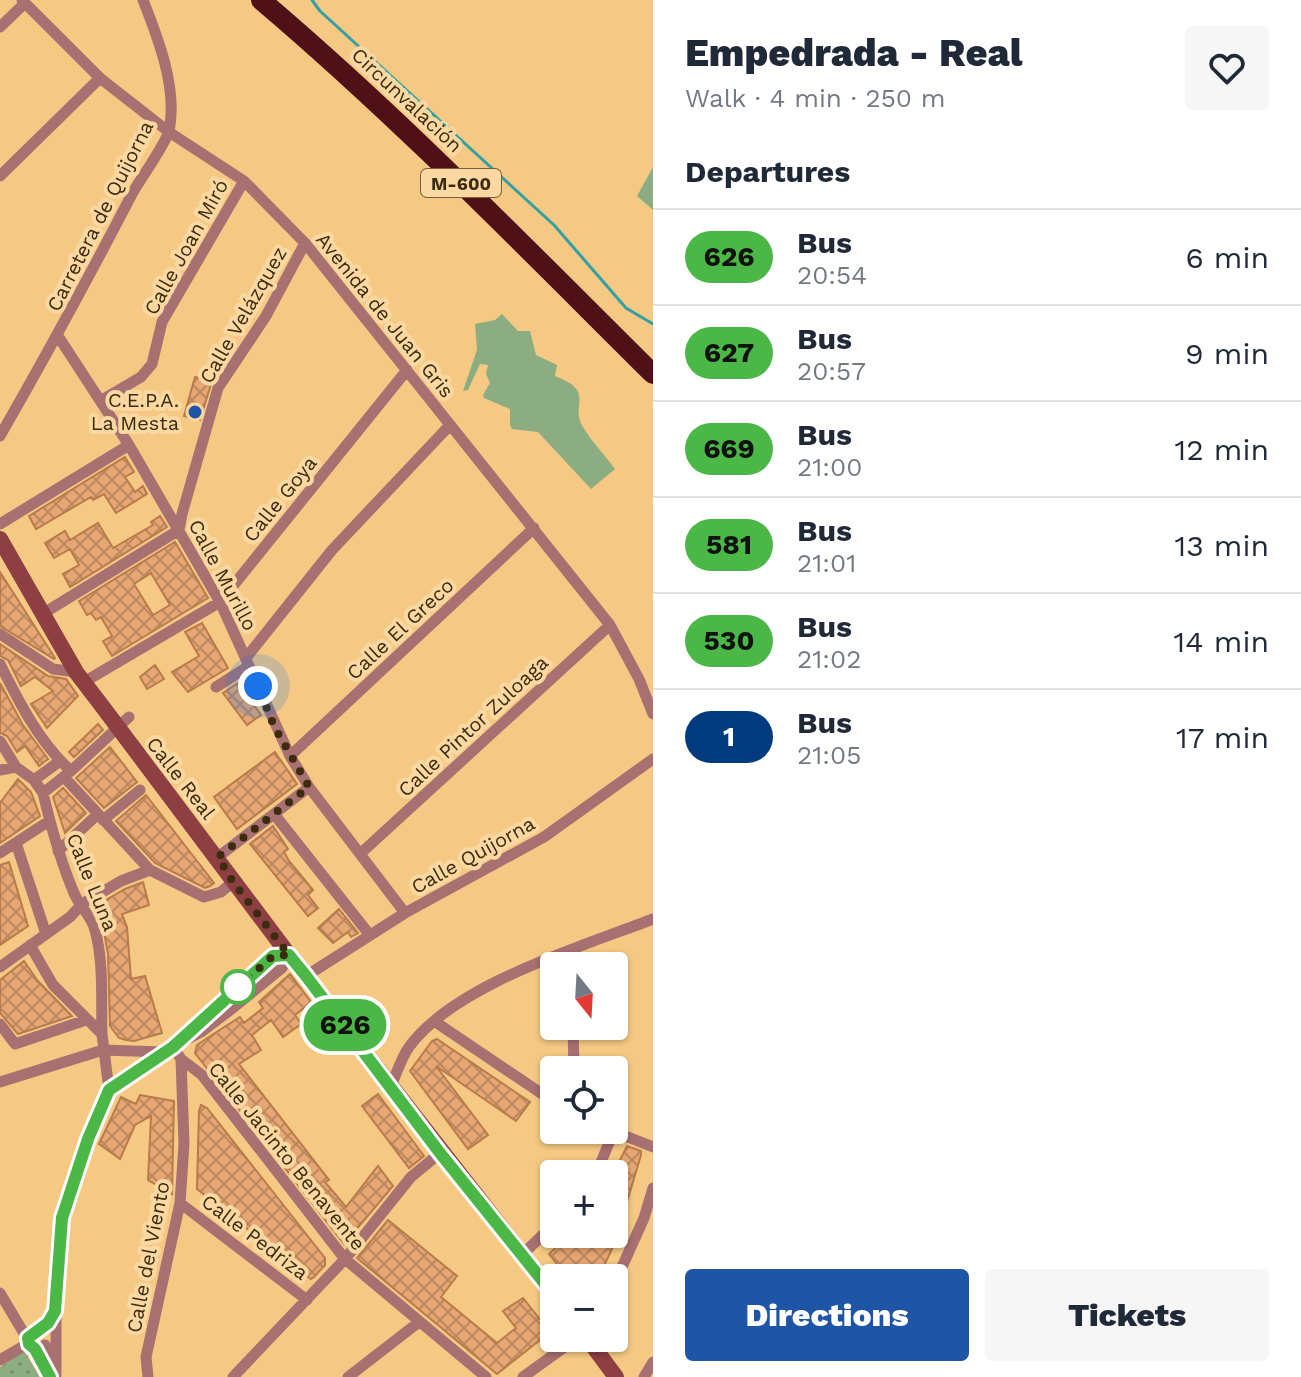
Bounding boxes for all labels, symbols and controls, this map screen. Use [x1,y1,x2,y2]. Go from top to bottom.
button: heart [1185,26,1269,110]
text: Empedrada - Real [685,31,1022,75]
street label: Circunvalación [347,43,467,157]
text: Walk · 4 min · 250 m [685,83,946,113]
street label: Carretera de Quijorna [42,117,158,315]
text: Departures [685,154,850,189]
road number: M-600 [421,169,501,197]
street label: Calle Joan Miró [139,175,233,319]
text: Bus [797,225,852,260]
street label: Avenida de Juan Gris [311,228,459,402]
text: 626 [703,240,755,273]
text: 6 min [1185,240,1269,275]
street label: Calle Velázquez [194,242,292,388]
text: 20:54 [797,260,867,290]
text: Bus [797,321,852,356]
text: 627 [704,336,754,369]
text: 9 min [1185,336,1269,371]
text: 20:57 [797,356,866,386]
place label: C.E.P.A. La Mesta [91,388,179,435]
marker: C.E.P.A. La Mesta [186,403,204,421]
text: Bus [797,417,852,452]
text: 669 [703,432,755,465]
text: 12 min [1174,432,1269,467]
street label: Calle Goya [238,451,322,547]
text: 21:00 [797,452,862,482]
text: Bus [797,513,852,548]
street label: Calle Murillo [184,515,262,635]
text: 581 [706,528,752,561]
text: 13 min [1174,528,1269,563]
text: 21:01 [797,548,856,578]
street label: Calle El Greco [341,573,459,685]
text: Bus [797,609,852,644]
text: 530 [704,624,754,657]
text: 14 min [1174,624,1269,659]
text: 21:02 [797,644,861,674]
street label: Calle Pintor Zuloaga [393,650,553,802]
your location [238,666,278,706]
text: Bus [797,705,852,740]
text: 1 [723,720,735,753]
text: 17 min [1176,720,1269,755]
street label: Calle Real [142,732,220,824]
text: 21:05 [797,740,861,770]
street label: Calle Quijorna [407,811,539,899]
street label: Calle Luna [62,830,122,934]
north arrow [540,952,628,1040]
map controls [540,952,628,1352]
unlabelled marker [221,970,255,1004]
line badge: 626 [299,999,391,1051]
text: 626 [319,1008,371,1041]
button: locate [540,1056,628,1144]
street label: Calle Jacinto Benavente [204,1057,370,1255]
button: + [540,1160,628,1248]
street label: Calle del Viento [122,1179,174,1335]
street label: Calle Pedriza [197,1189,313,1285]
button: − [540,1264,628,1352]
button: Directions [685,1269,969,1361]
button: Tickets [985,1269,1269,1361]

